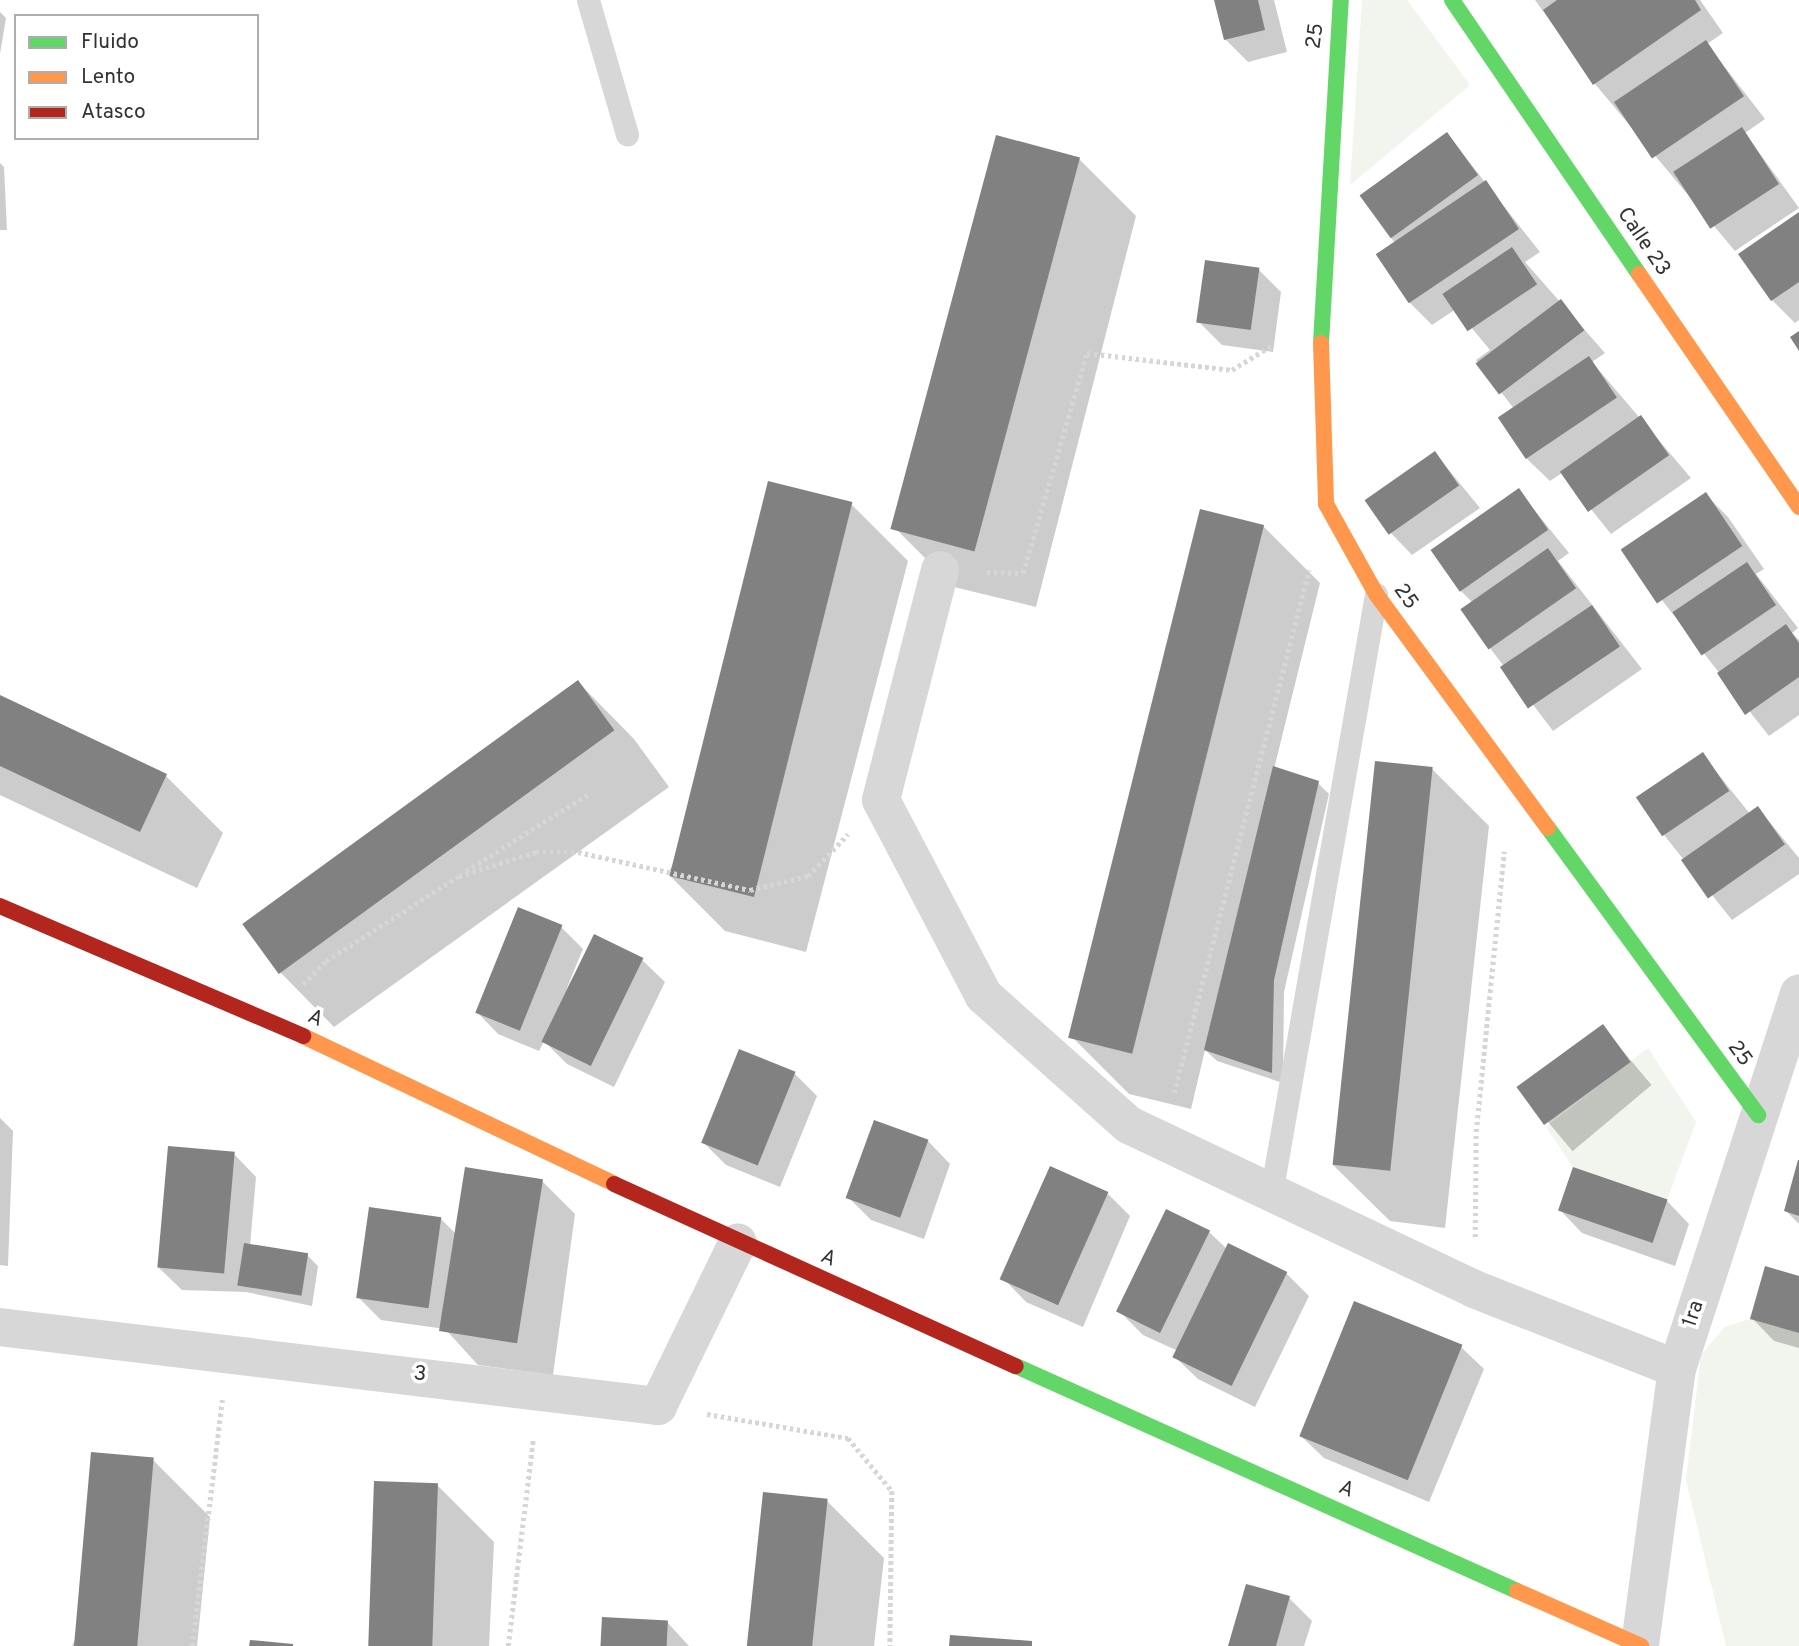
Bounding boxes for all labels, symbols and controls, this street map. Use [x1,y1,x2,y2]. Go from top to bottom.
legend [14,14,259,140]
street label: 25 [1302,22,1330,50]
text: Fluido [81,29,139,56]
text: Lento [81,64,135,91]
text: Atasco [81,99,146,126]
street label: Calle 23 [1611,203,1675,281]
street label: 25 [1387,579,1423,615]
street label: A [303,1005,327,1033]
street label: 25 [1721,1036,1757,1072]
street label: A [816,1245,840,1273]
street label: 1ra [1678,1297,1710,1331]
street label: 3 [412,1362,428,1388]
street label: A [1334,1476,1358,1504]

